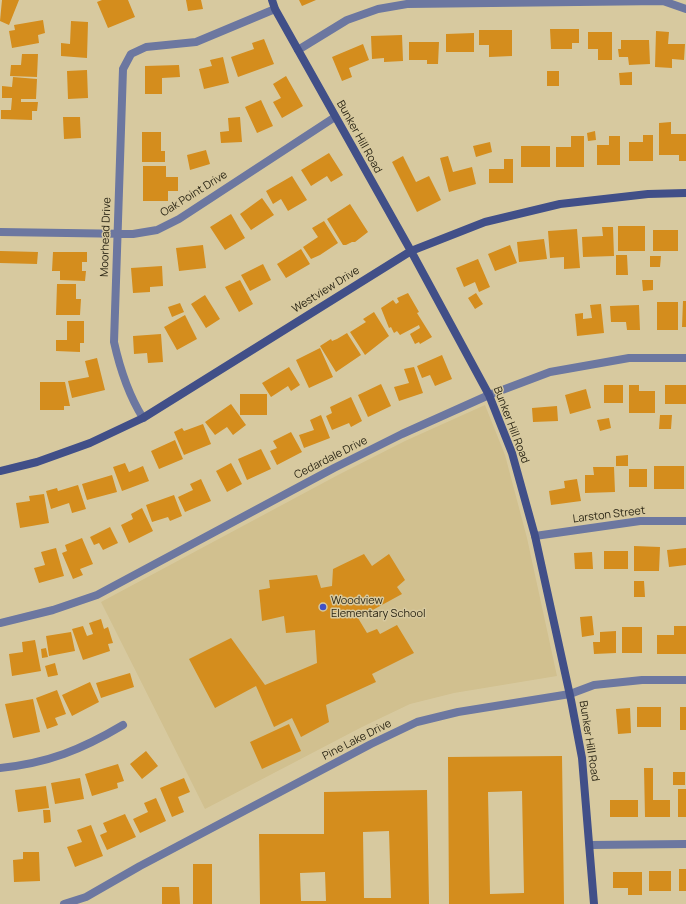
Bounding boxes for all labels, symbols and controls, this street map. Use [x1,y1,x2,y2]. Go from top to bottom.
street label: Bunker Hill Road [334,98,384,176]
street label: Oak Point Drive [158,168,230,220]
street label: Moorhead Drive [98,197,114,277]
street label: Westview Drive [290,264,362,316]
street label: Bunker Hill Road [490,385,532,465]
street label: Cedardale Drive [292,434,370,482]
street label: Larston Street [572,504,646,526]
place label: Woodview Elementary School [331,594,426,620]
marker: Woodview Elementary School [318,602,328,612]
street label: Bunker Hill Road [576,700,602,782]
street label: Pine Lake Drive [320,717,394,763]

